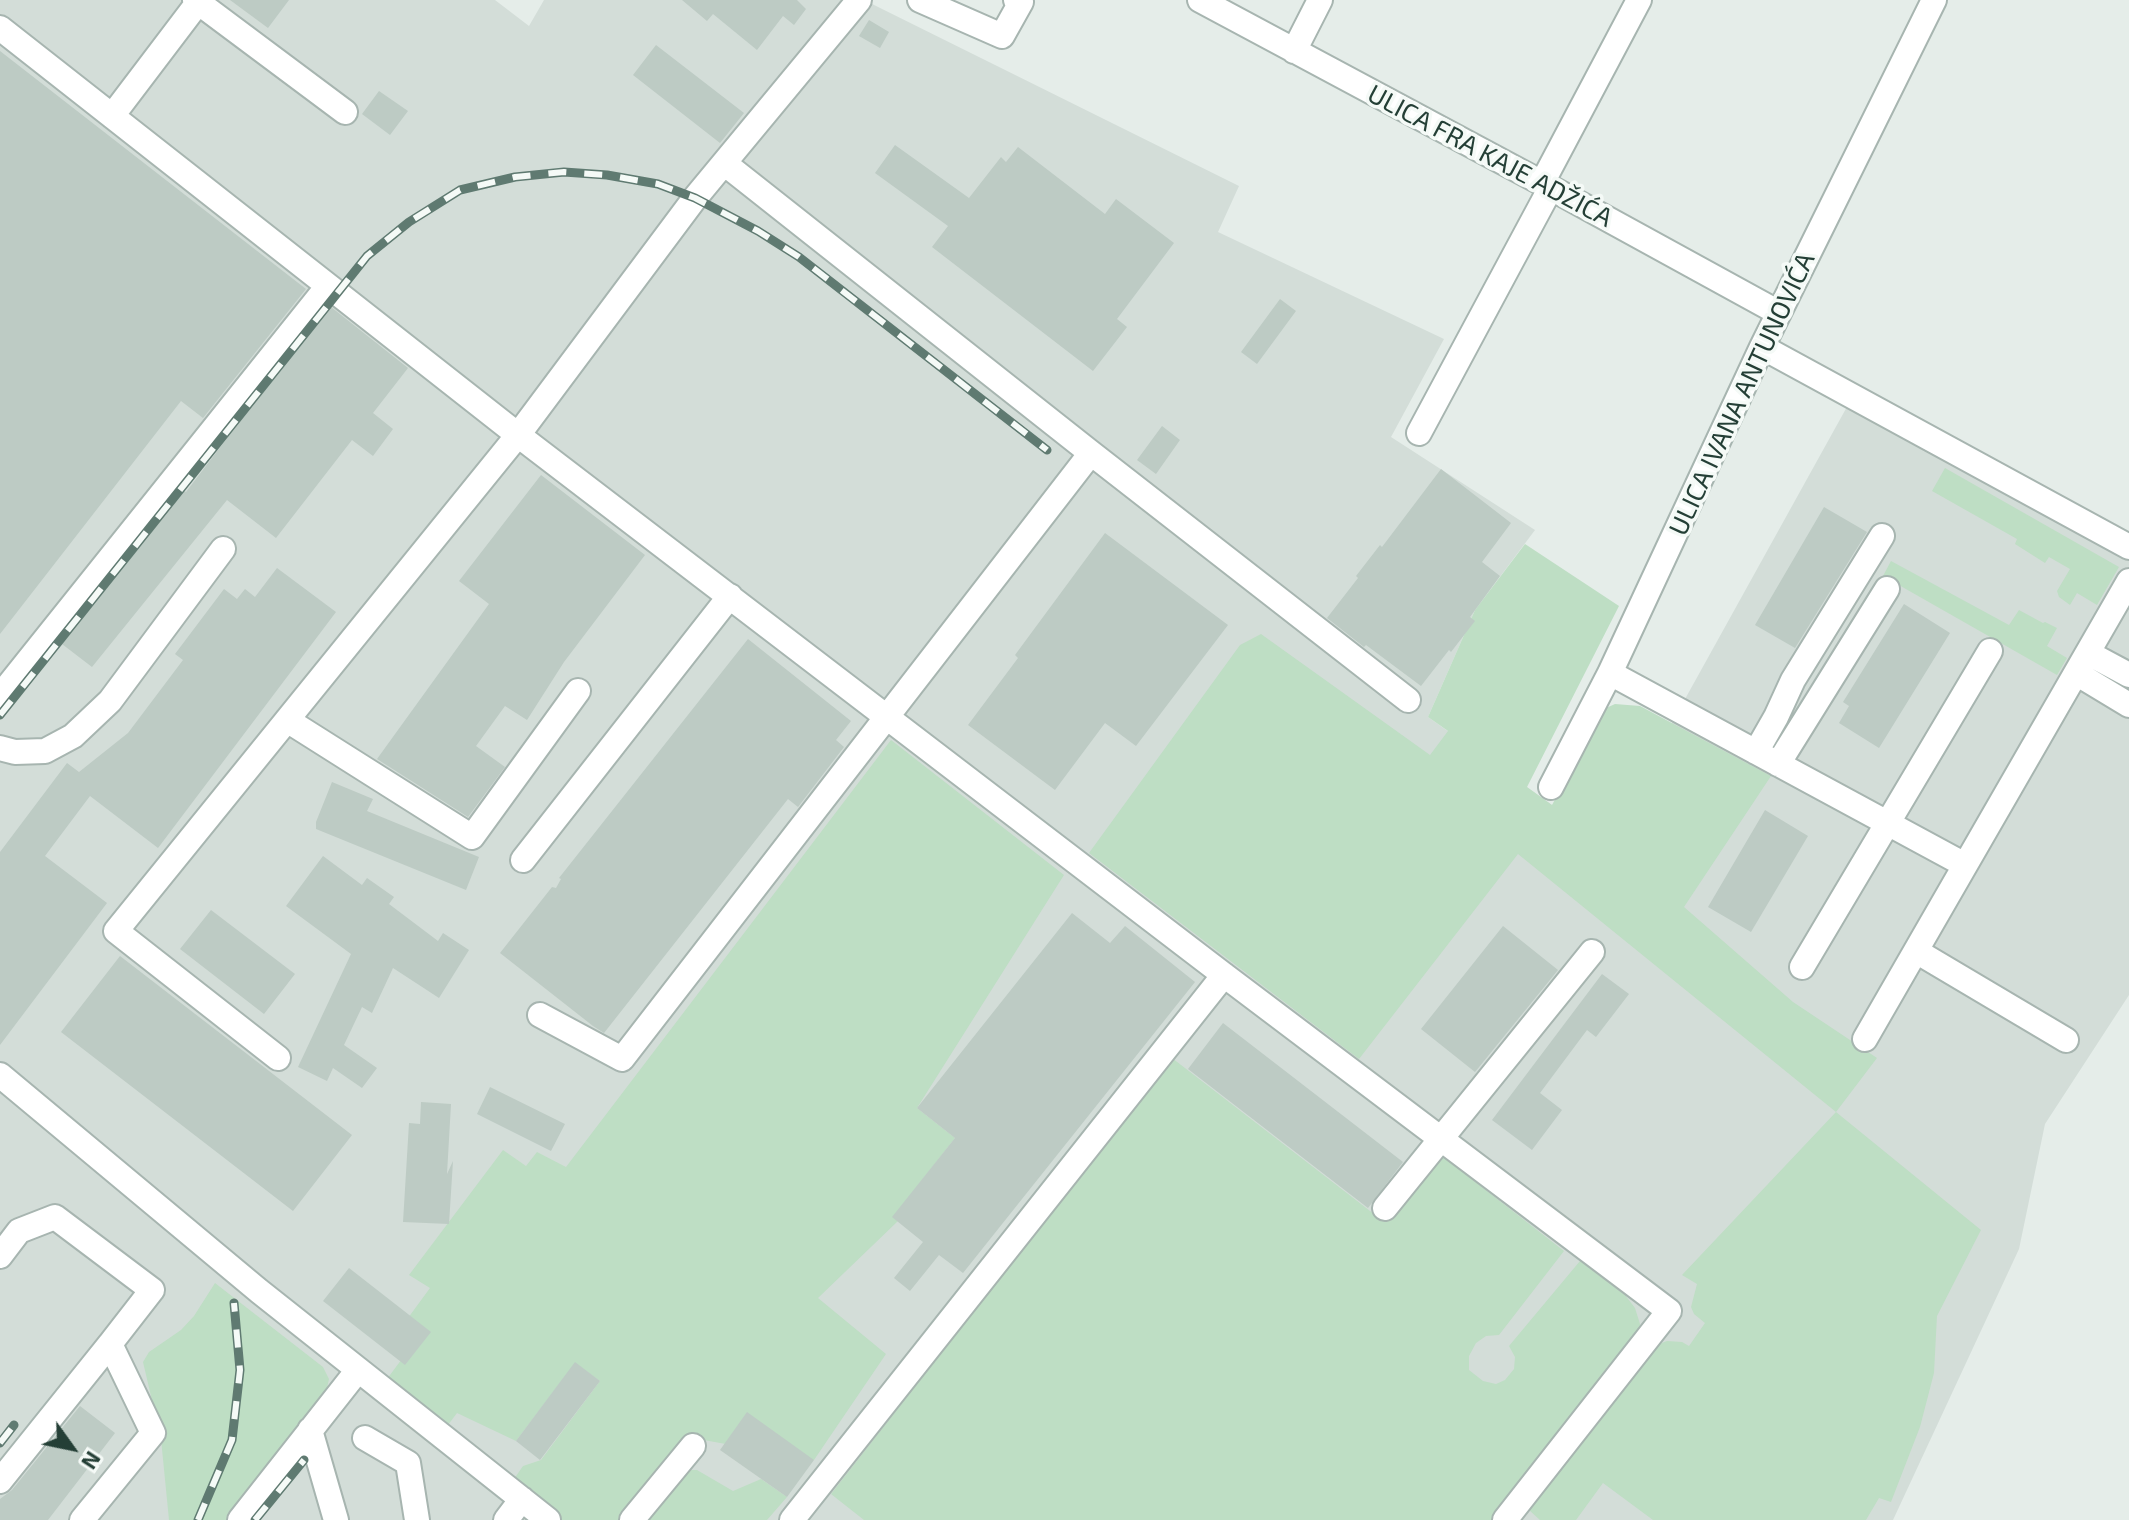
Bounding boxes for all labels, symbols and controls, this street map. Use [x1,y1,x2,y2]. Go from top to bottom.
street label: ULICA FRA KAJE ADŽIĆA [1362,78,1618,234]
street label: ULICA IVANA ANTUNOVIĆA [1663,248,1821,540]
north arrow [32,1408,112,1488]
text: N [77,1447,107,1475]

